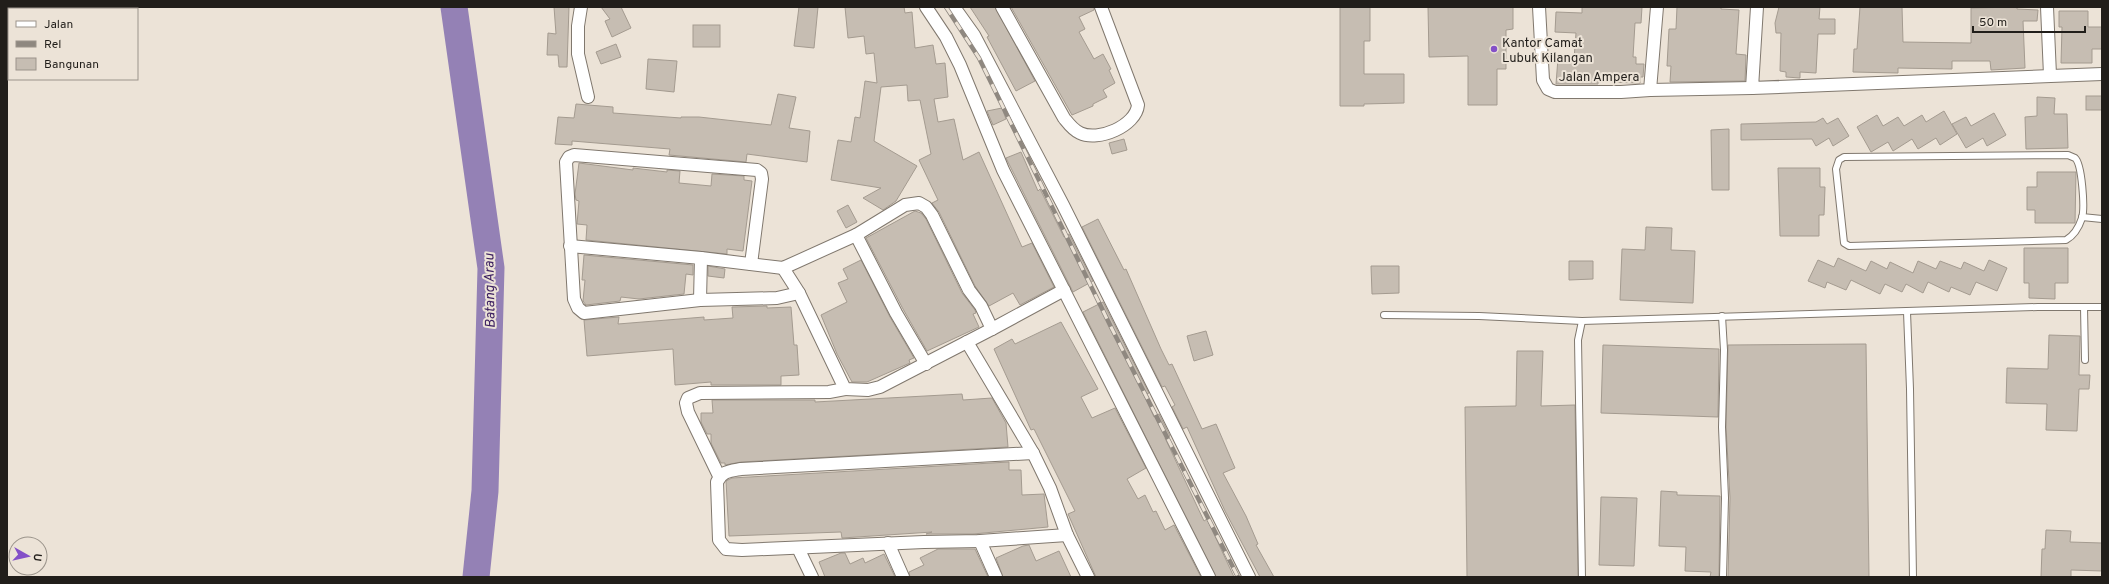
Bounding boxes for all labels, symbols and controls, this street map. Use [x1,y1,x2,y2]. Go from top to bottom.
legend [8,8,138,80]
scale bar [1973,8,2085,34]
text: 50 m [1979,15,2007,31]
text: Jalan [44,17,73,33]
place label: Kantor Camat Lubuk Kilangan [1502,36,1593,67]
text: Rel [44,37,61,53]
marker: Kantor Camat Lubuk Kilangan [1489,44,1499,54]
text: Bangunan [44,57,99,73]
street label: Jalan Ampera [1559,70,1639,86]
water label: Batang Arau [481,253,500,329]
north arrow [8,536,48,576]
text: U [29,552,44,562]

